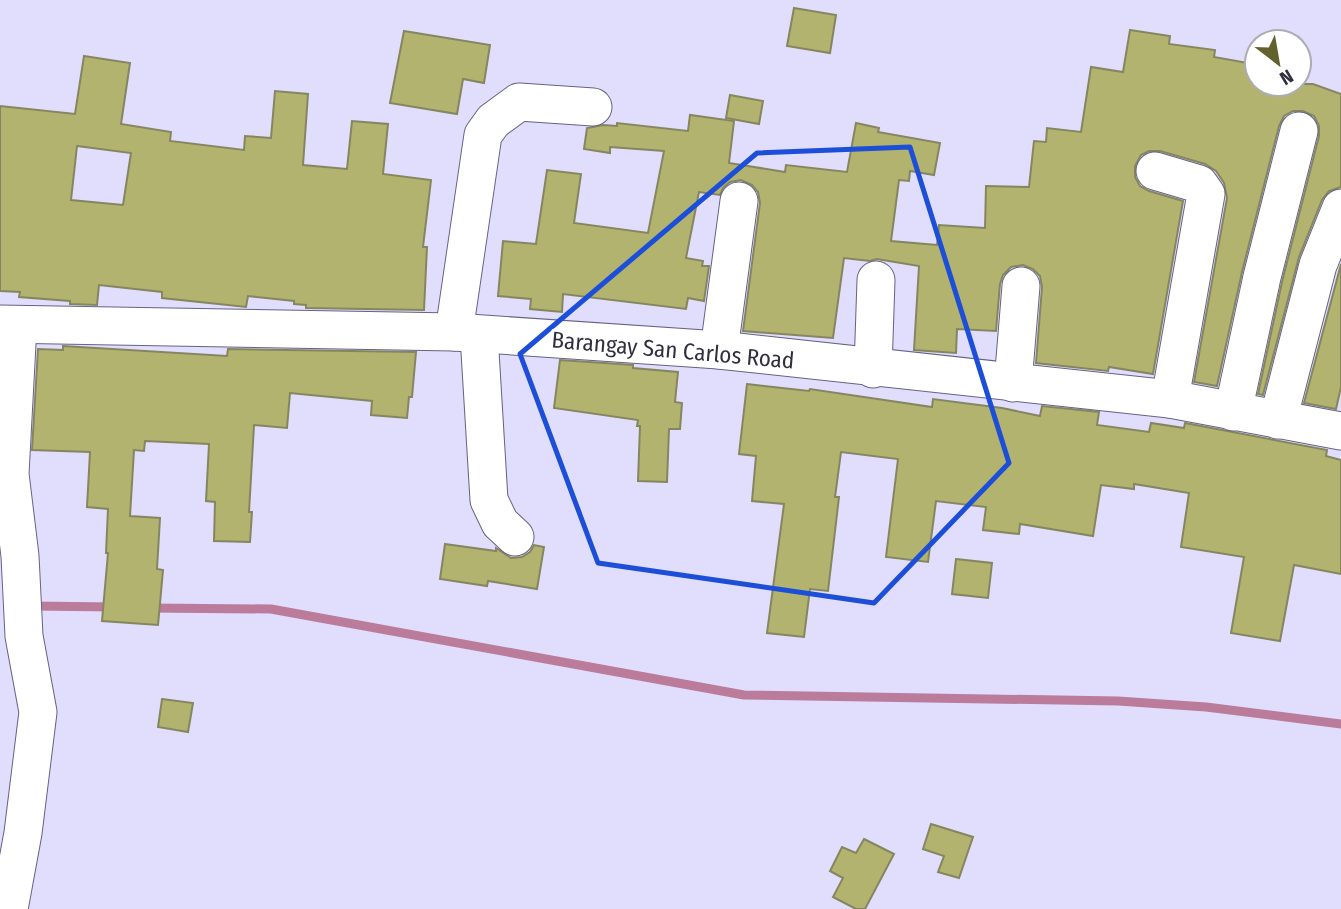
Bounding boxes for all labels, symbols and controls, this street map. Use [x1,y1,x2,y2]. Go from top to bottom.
north arrow [1243,28,1313,98]
text: N [1276,64,1297,90]
street label: Barangay San Carlos Road [551,325,795,375]

